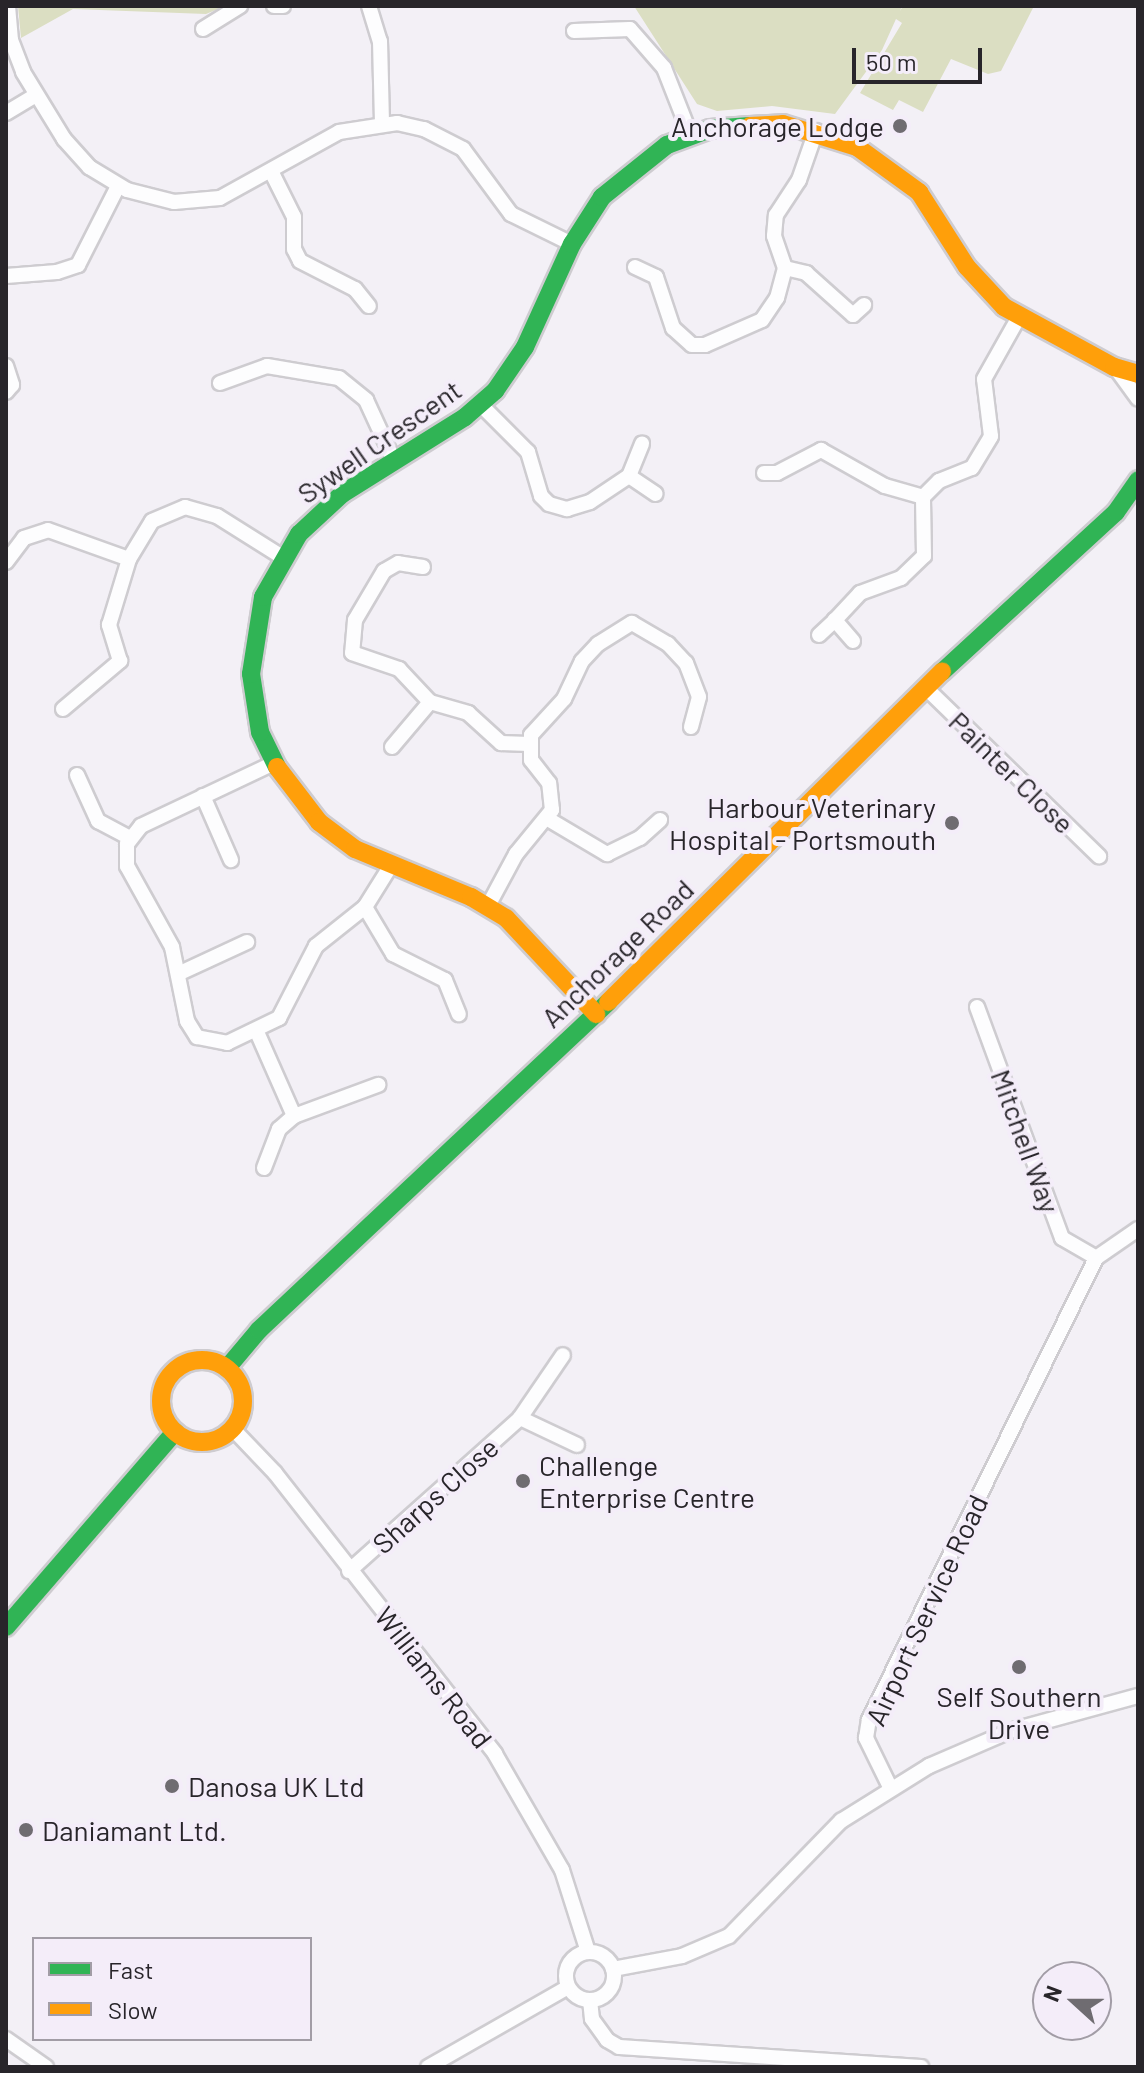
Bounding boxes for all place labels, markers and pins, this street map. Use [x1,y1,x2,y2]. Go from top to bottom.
place label: Anchorage Lodge [671,109,884,143]
marker: Anchorage Lodge [891,117,909,135]
place label: Harbour Veterinary Hospital - Portsmouth [669,790,936,856]
marker: Harbour Veterinary Hospital - Portsmouth [943,814,961,832]
place label: Challenge Enterprise Centre [539,1448,755,1514]
marker: Challenge Enterprise Centre [514,1472,532,1490]
marker: Self Southern Drive [1010,1658,1028,1676]
place label: Self Southern Drive [936,1679,1102,1745]
place label: Danosa UK Ltd [188,1769,364,1803]
marker: Danosa UK Ltd [163,1777,181,1795]
place label: Daniamant Ltd. [42,1813,227,1847]
marker: Daniamant Ltd. [17,1821,35,1839]

